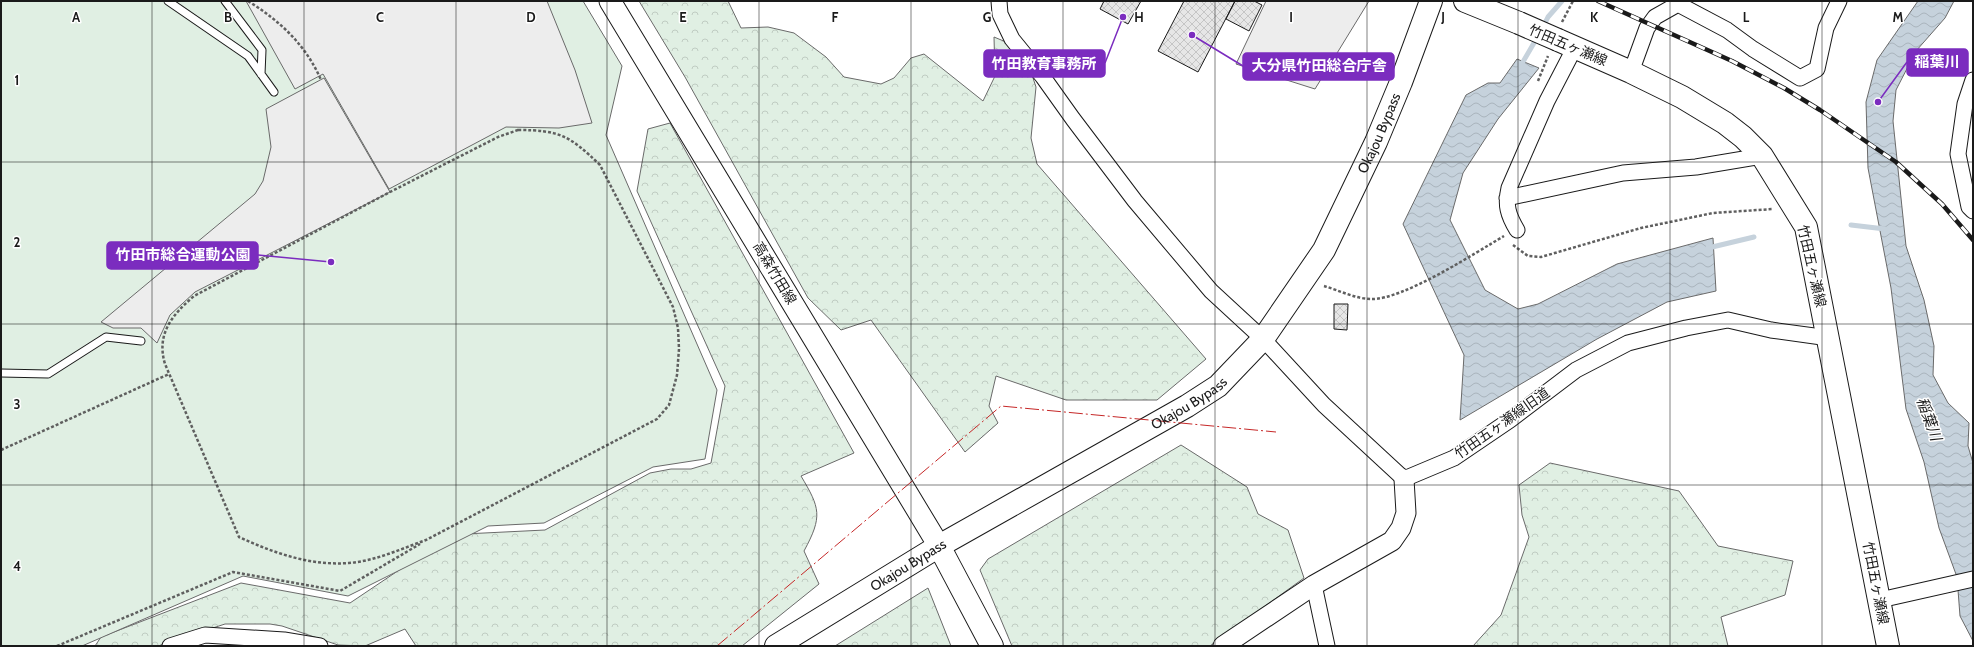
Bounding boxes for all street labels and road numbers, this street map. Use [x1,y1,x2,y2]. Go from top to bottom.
street label: 竹田五ヶ瀬線 [1526,20,1610,70]
street label: Okajou Bypass [1353,90,1405,176]
street label: 竹田五ヶ瀬線 [1794,223,1830,309]
street label: 高森竹田線 [749,238,801,308]
street label: Okajou Bypass [1148,373,1231,434]
street label: 竹田五ヶ瀬線旧道 [1451,384,1553,462]
street label: Okajou Bypass [867,535,950,595]
street label: 竹田五ヶ瀬線 [1859,540,1893,626]

